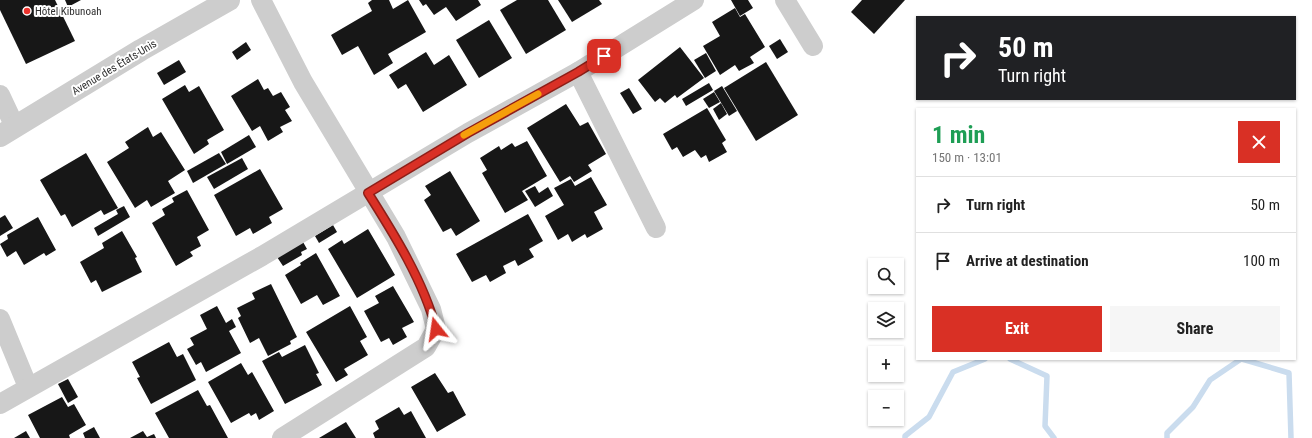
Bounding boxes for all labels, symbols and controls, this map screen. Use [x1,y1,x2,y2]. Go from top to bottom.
place label: Hôtel Kibunoah [35,5,102,18]
marker: Hôtel Kibunoah [22,6,32,16]
text: 50 m [998,31,1054,64]
icon: right [932,32,984,84]
street label: Avenue des États-Unis [70,37,159,98]
pin [587,39,621,73]
icon: arrive [593,45,615,67]
text: Turn right [998,65,1066,86]
text: 1 min [932,121,985,149]
button: close [1238,121,1280,163]
text: 150 m · 13:01 [932,150,1002,165]
icon: right [932,194,954,216]
text: Turn right [966,196,1025,214]
text: 50 m [1250,196,1280,214]
icon: arrive [932,250,954,272]
text: Arrive at destination [966,252,1089,270]
text: 100 m [1243,252,1280,270]
map controls [868,258,904,426]
button: search [868,258,904,294]
button: layers [868,302,904,338]
button: Exit [932,306,1102,352]
button: Share [1110,306,1280,352]
position arrow [415,308,457,350]
button: + [868,346,904,382]
button: − [868,390,904,426]

